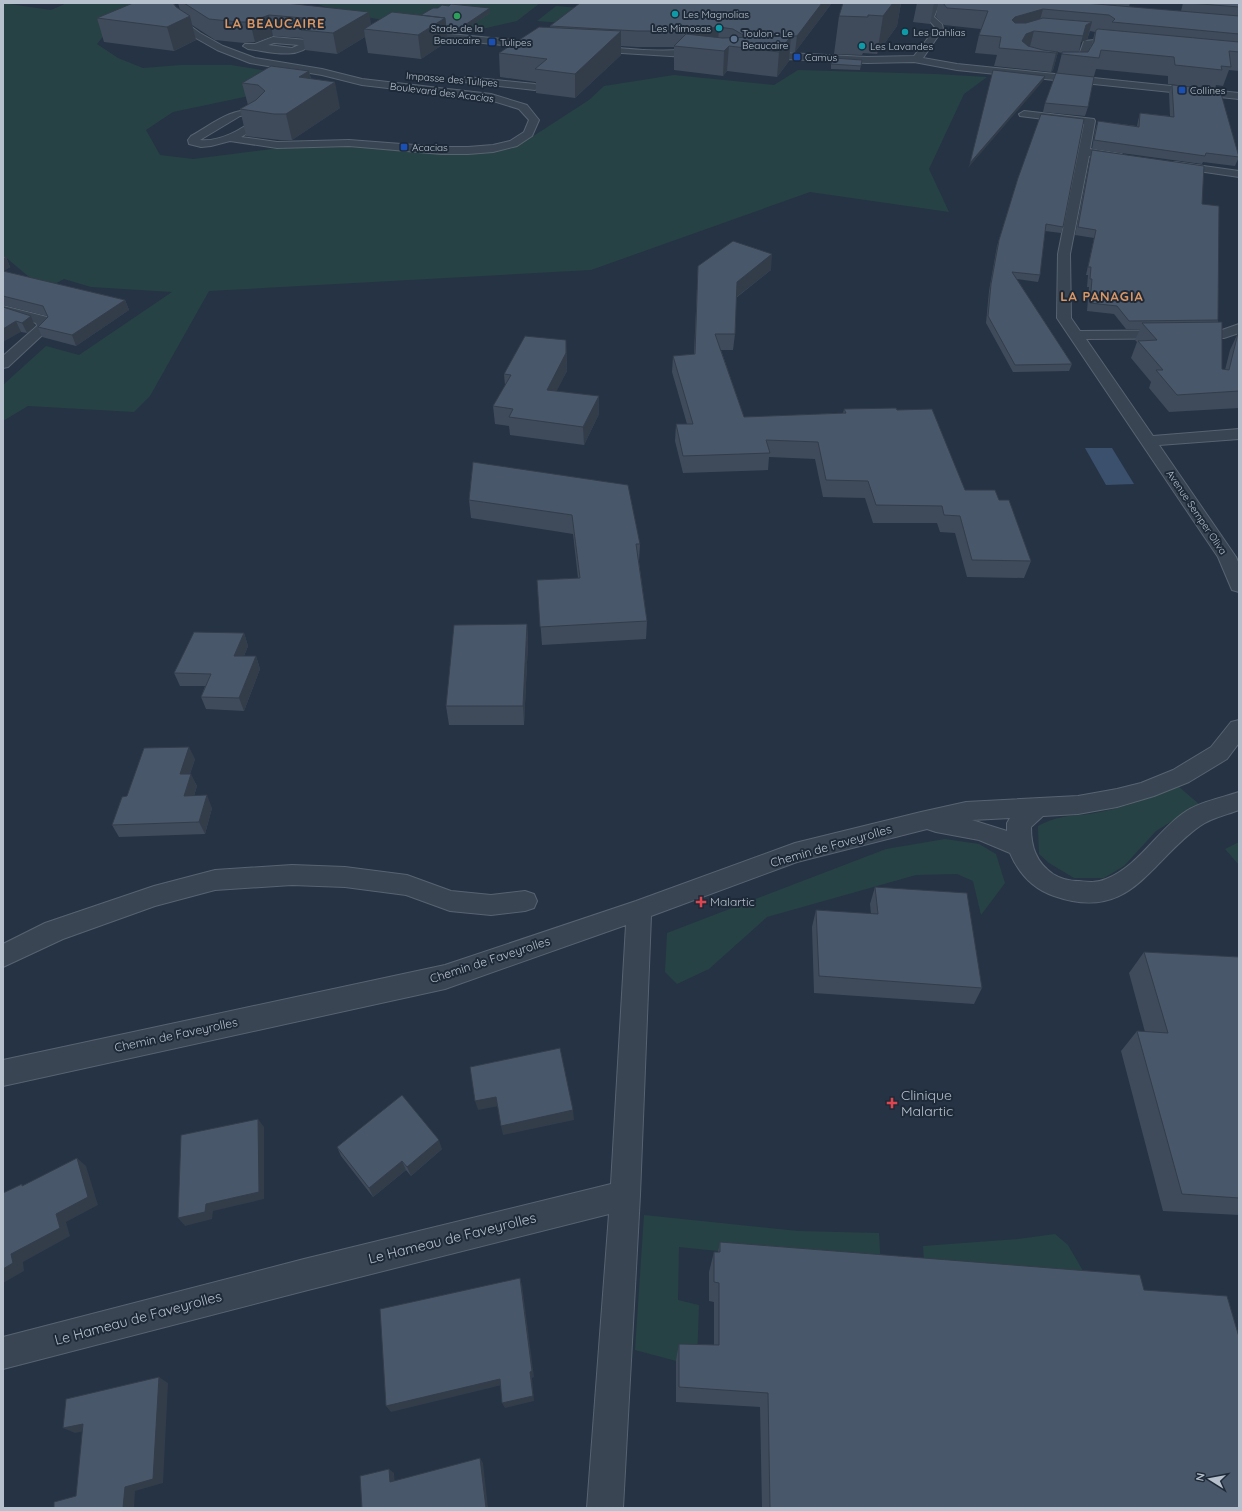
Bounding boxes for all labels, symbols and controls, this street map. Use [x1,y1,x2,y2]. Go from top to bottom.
place label: Les Magnolias [683,8,749,21]
marker: Les Magnolias [670,9,680,19]
marker: Stade de la Beaucaire [452,11,462,21]
district label: LA BEAUCAIRE [225,15,325,31]
place label: Stade de la Beaucaire [431,22,483,47]
place label: Les Mimosas [652,22,711,35]
marker: Les Mimosas [714,23,724,33]
place label: Les Dahlias [913,26,966,39]
place label: Toulon - Le Beaucaire [742,27,793,52]
marker: Les Dahlias [900,27,910,37]
marker: Toulon - Le Beaucaire [729,34,739,44]
place label: Tulipes [500,36,532,49]
marker: Tulipes [487,37,497,47]
place label: Les Lavandes [870,40,933,53]
marker: Les Lavandes [857,41,867,51]
place label: Camus [805,51,837,64]
marker: Camus [792,52,802,62]
street label: Impasse des Tulipes [406,69,499,90]
street label: Boulevard des Acacias [389,80,495,105]
place label: Collines [1190,84,1226,97]
marker: Collines [1177,85,1187,95]
place label: Acacias [412,141,448,154]
marker: Acacias [399,142,409,152]
district label: LA PANAGIA [1060,288,1144,304]
street label: Avenue Semper Oliva [1164,468,1230,557]
street label: Chemin de Faveyrolles [769,821,894,870]
place label: Malartic [710,894,755,909]
marker: Malartic [695,896,707,908]
street label: Chemin de Faveyrolles [428,933,552,986]
street label: Chemin de Faveyrolles [113,1014,239,1055]
place label: Clinique Malartic [901,1086,953,1120]
marker: Clinique Malartic [886,1097,898,1109]
street label: Le Hameau de Faveyrolles [366,1208,538,1268]
street label: Le Hameau de Faveyrolles [52,1287,224,1349]
north arrow [1190,1459,1230,1499]
text: N [1193,1472,1208,1482]

